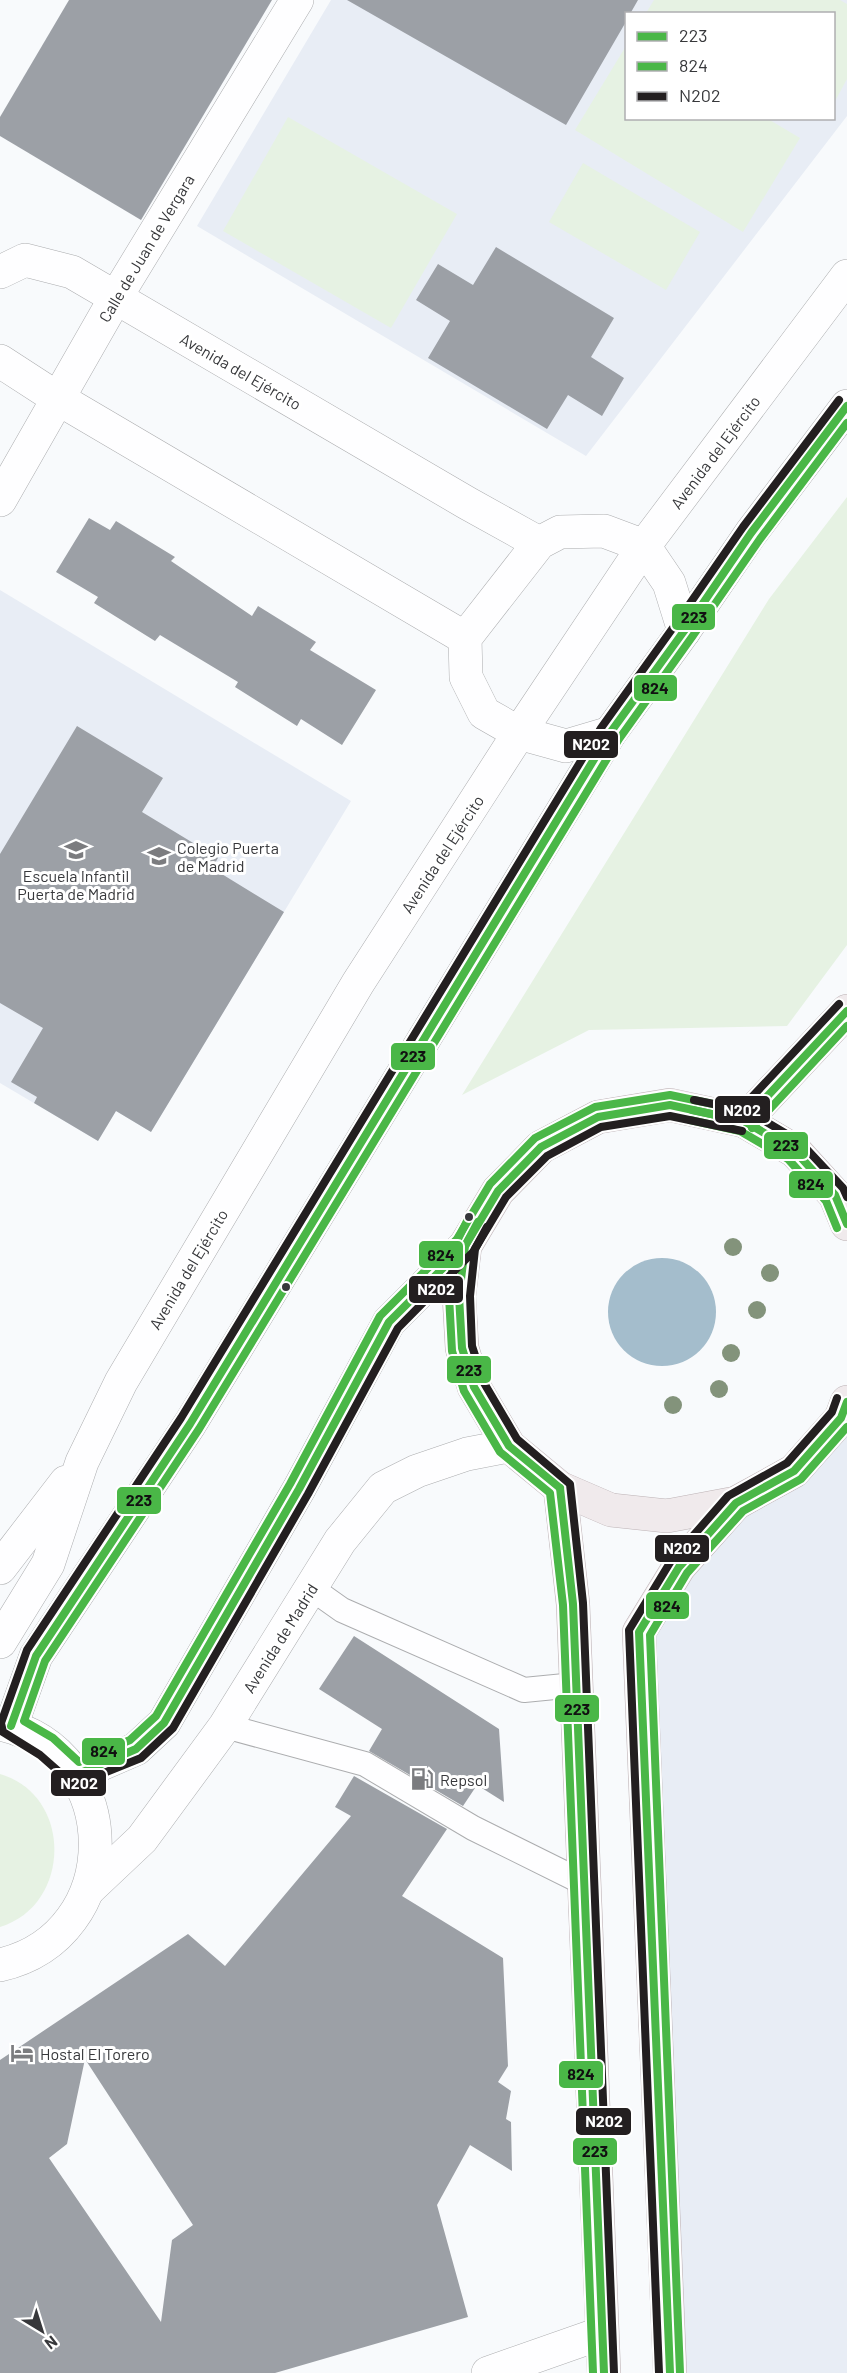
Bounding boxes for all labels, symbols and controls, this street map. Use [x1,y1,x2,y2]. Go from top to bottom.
legend [625,12,835,120]
text: 223 [679,24,707,46]
text: 824 [679,54,708,76]
text: N202 [679,84,721,106]
street label: Calle de Juan de Vergara [94,171,198,325]
street label: Avenida del Ejército [177,329,305,413]
street label: Avenida del Ejército [666,392,764,512]
line badge: 223 [671,603,716,631]
text: 223 [681,607,707,626]
line badge: 824 [633,674,678,702]
text: 824 [641,678,669,697]
line badge: N202 [563,730,619,759]
text: N202 [572,734,610,753]
street label: Avenida del Ejército [397,792,487,916]
school or university icon: Escuela Infantil Puerta de Madrid [63,837,89,863]
place label: Colegio Puerta de Madrid [177,838,279,875]
school or university icon: Colegio Puerta de Madrid [146,843,172,869]
place label: Escuela Infantil Puerta de Madrid [17,866,135,903]
line badge: 223 [390,1042,436,1071]
text: 223 [400,1046,426,1065]
line badge: N202 [714,1095,771,1124]
text: N202 [723,1100,761,1119]
line badge: 223 [763,1131,809,1160]
text: 223 [773,1135,799,1154]
line badge: 824 [788,1170,834,1199]
text: 824 [797,1174,825,1193]
street label: Avenida del Ejército [145,1206,231,1332]
unlabelled marker [463,1211,475,1223]
line badge: 824 [418,1240,464,1269]
text: 824 [427,1245,455,1264]
line badge: N202 [408,1275,464,1304]
text: N202 [417,1279,455,1298]
unlabelled marker [280,1281,292,1293]
line badge: 223 [446,1355,492,1384]
text: 223 [456,1360,482,1379]
line badge: 223 [116,1486,162,1515]
text: 223 [126,1490,152,1509]
line badge: N202 [654,1534,710,1563]
text: N202 [663,1538,701,1557]
street label: Avenida de Madrid [239,1580,321,1696]
line badge: 824 [645,1591,690,1620]
text: 824 [653,1596,681,1615]
line badge: 223 [554,1694,600,1723]
text: 223 [564,1699,590,1718]
line badge: 824 [81,1737,126,1766]
text: 824 [90,1741,118,1760]
fuel station icon: Repsol [409,1766,435,1792]
line badge: N202 [50,1769,107,1797]
place label: Repsol [440,1770,487,1789]
text: N202 [60,1773,98,1792]
hotel icon: Hostal El Torero [9,2040,35,2066]
place label: Hostal El Torero [40,2044,150,2063]
line badge: 824 [558,2060,604,2089]
text: 824 [567,2064,595,2083]
line badge: N202 [575,2107,632,2136]
text: N202 [585,2111,623,2130]
line badge: 223 [572,2137,618,2166]
text: 223 [582,2141,608,2160]
north arrow [12,2301,72,2361]
text: N [42,2332,62,2354]

